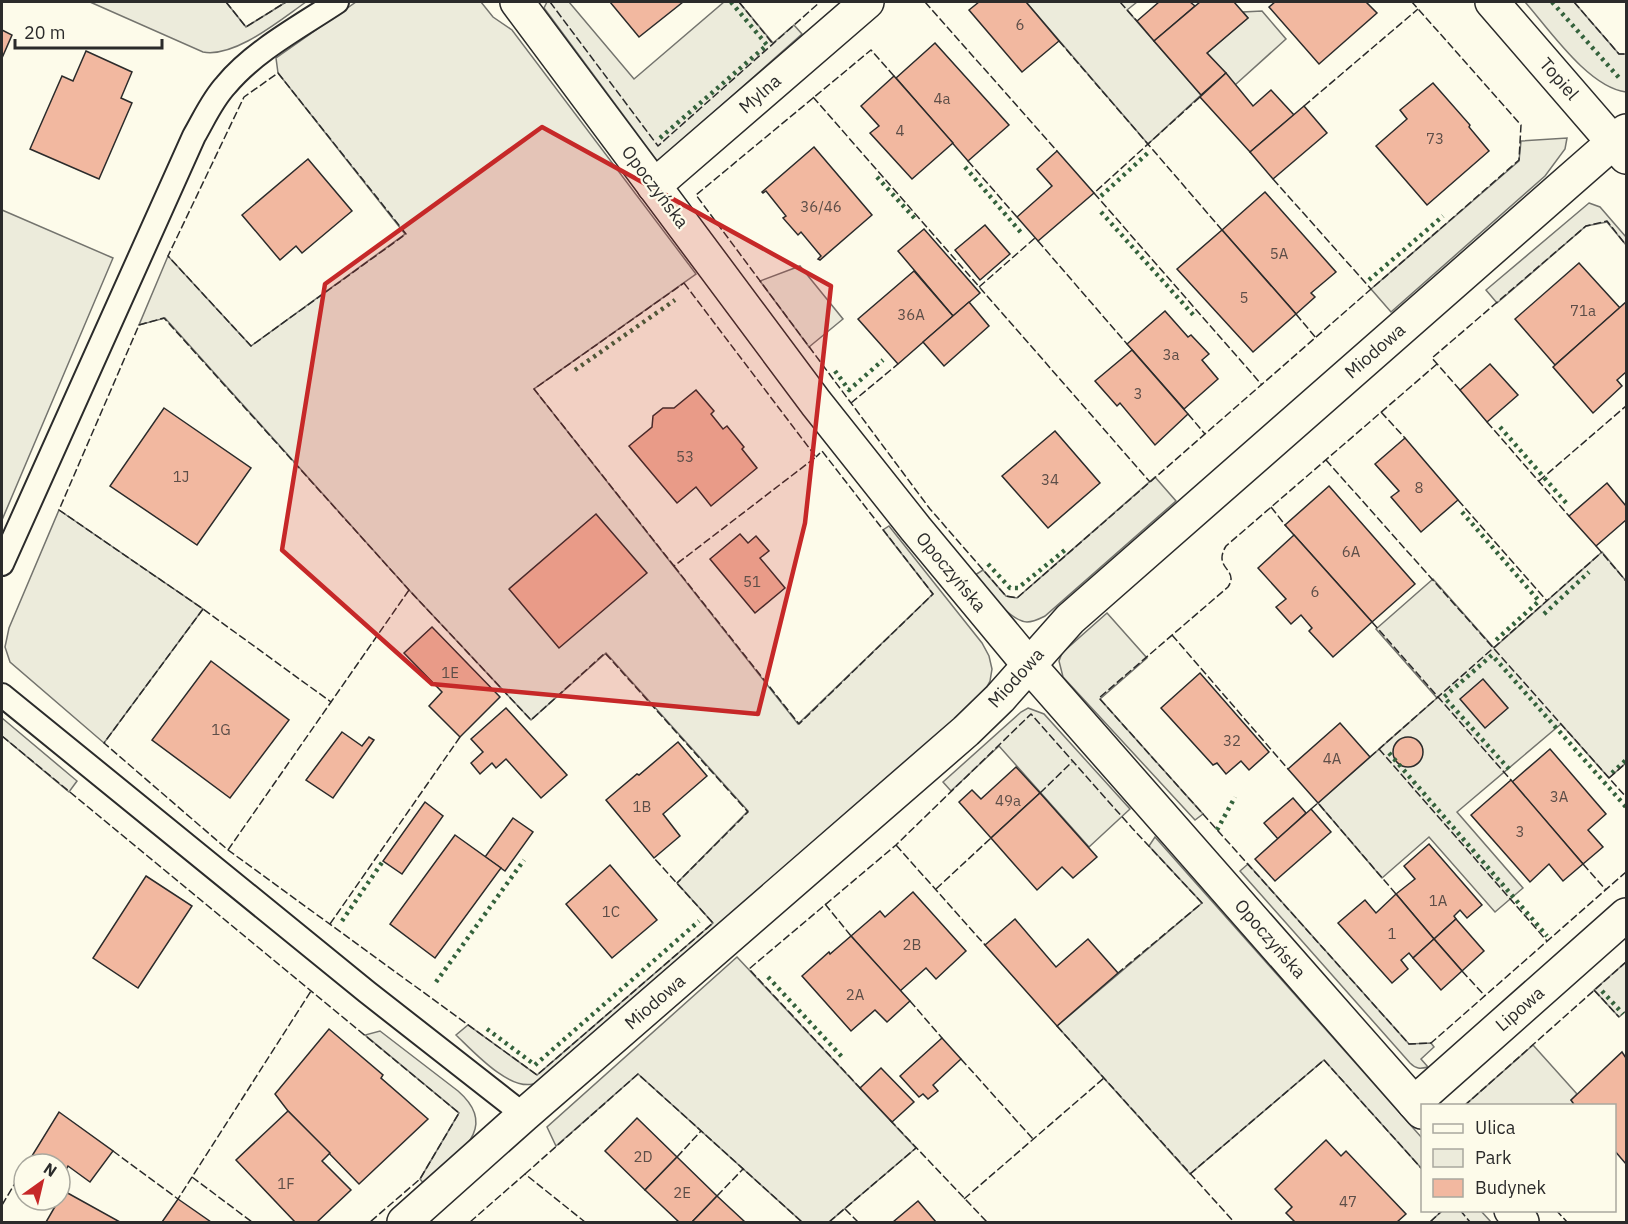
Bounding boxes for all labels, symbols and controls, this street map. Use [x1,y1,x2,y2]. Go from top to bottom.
scale bar [15,12,162,50]
house number: 6 [1015,15,1025,34]
text: 20 m [24,21,66,44]
street label: Topiel [1535,53,1584,105]
street label: Mylna [734,69,786,118]
house number: 4a [933,89,951,108]
house number: 4 [895,121,905,140]
house number: 73 [1426,129,1444,148]
street label: Opoczyńska [617,141,694,233]
house number: 36/46 [800,197,842,216]
house number: 5A [1270,244,1289,263]
house number: 5 [1239,288,1249,307]
house number: 71a [1570,301,1596,320]
house number: 36A [897,305,925,324]
street label: Miodowa [1340,318,1410,383]
house number: 3a [1162,345,1180,364]
house number: 3 [1133,384,1143,403]
house number: 53 [676,447,694,466]
house number: 1J [173,467,189,486]
house number: 34 [1041,470,1059,489]
house number: 8 [1414,478,1424,497]
street label: Opoczyńska [911,527,992,617]
house number: 6A [1342,542,1361,561]
house number: 51 [743,572,761,591]
house number: 6 [1310,582,1320,601]
street label: Miodowa [983,643,1049,712]
house number: 1E [441,663,459,682]
house number: 1G [211,720,231,739]
house number: 32 [1223,731,1241,750]
house number: 4A [1323,749,1342,768]
house number: 3A [1550,787,1569,806]
house number: 49a [995,791,1021,810]
house number: 1B [633,797,651,816]
house number: 3 [1515,822,1525,841]
house number: 1A [1429,891,1448,910]
street label: Opoczyńska [1230,894,1311,983]
house number: 1C [602,902,620,921]
house number: 1 [1387,924,1397,943]
house number: 2B [903,935,921,954]
street label: Miodowa [620,969,690,1034]
street label: Lipowa [1491,981,1549,1036]
house number: 2A [846,985,865,1004]
legend [1421,1104,1616,1212]
text: Ulica [1475,1116,1516,1139]
text: Park [1475,1146,1512,1169]
house number: 2D [633,1147,653,1166]
north arrow [12,1152,72,1212]
text: N [40,1158,61,1181]
house number: 1F [277,1174,295,1193]
text: Budynek [1475,1176,1547,1199]
house number: 2E [673,1183,691,1202]
house number: 47 [1339,1192,1357,1211]

